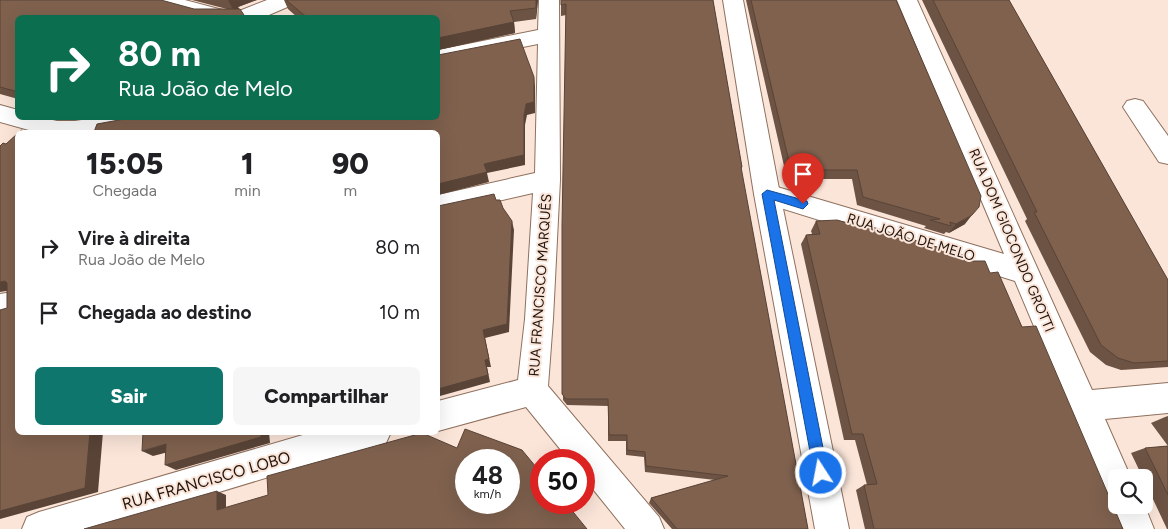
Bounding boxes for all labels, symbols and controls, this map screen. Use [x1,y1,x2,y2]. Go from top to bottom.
text: 80 m [118,33,201,75]
icon: right [35,35,100,100]
text: Rua João de Melo [118,75,293,102]
text: 15:05 [86,145,163,182]
text: 1 [241,145,254,182]
text: 90 [332,145,369,182]
street label: RUA DOM GIOCONDO GROTTI [965,146,1058,334]
pin [782,153,824,204]
icon: arrive [789,160,817,188]
text: Chegada [93,181,157,200]
text: min [234,181,261,200]
text: m [343,181,357,200]
street label: RUA FRANCISCO MARQUÊS [526,193,555,377]
street label: RUA JOÃO DE MELO [845,210,977,265]
text: Vire à direita [78,227,190,250]
icon: right [35,234,63,262]
text: 80 m [375,236,420,259]
text: Rua João de Melo [78,250,205,269]
icon: arrive [35,299,63,327]
text: Chegada ao destino [78,301,251,324]
text: 10 m [379,301,420,324]
button: Sair [35,367,223,425]
button: Compartilhar [233,367,420,425]
position arrow [794,446,846,498]
street label: RUA FRANCISCO LOBO [120,447,293,514]
speed limit sign: 50 [530,449,595,514]
text: 48 [472,460,503,490]
map controls [1108,469,1153,514]
button: search [1108,469,1153,514]
text: km/h [474,487,501,501]

